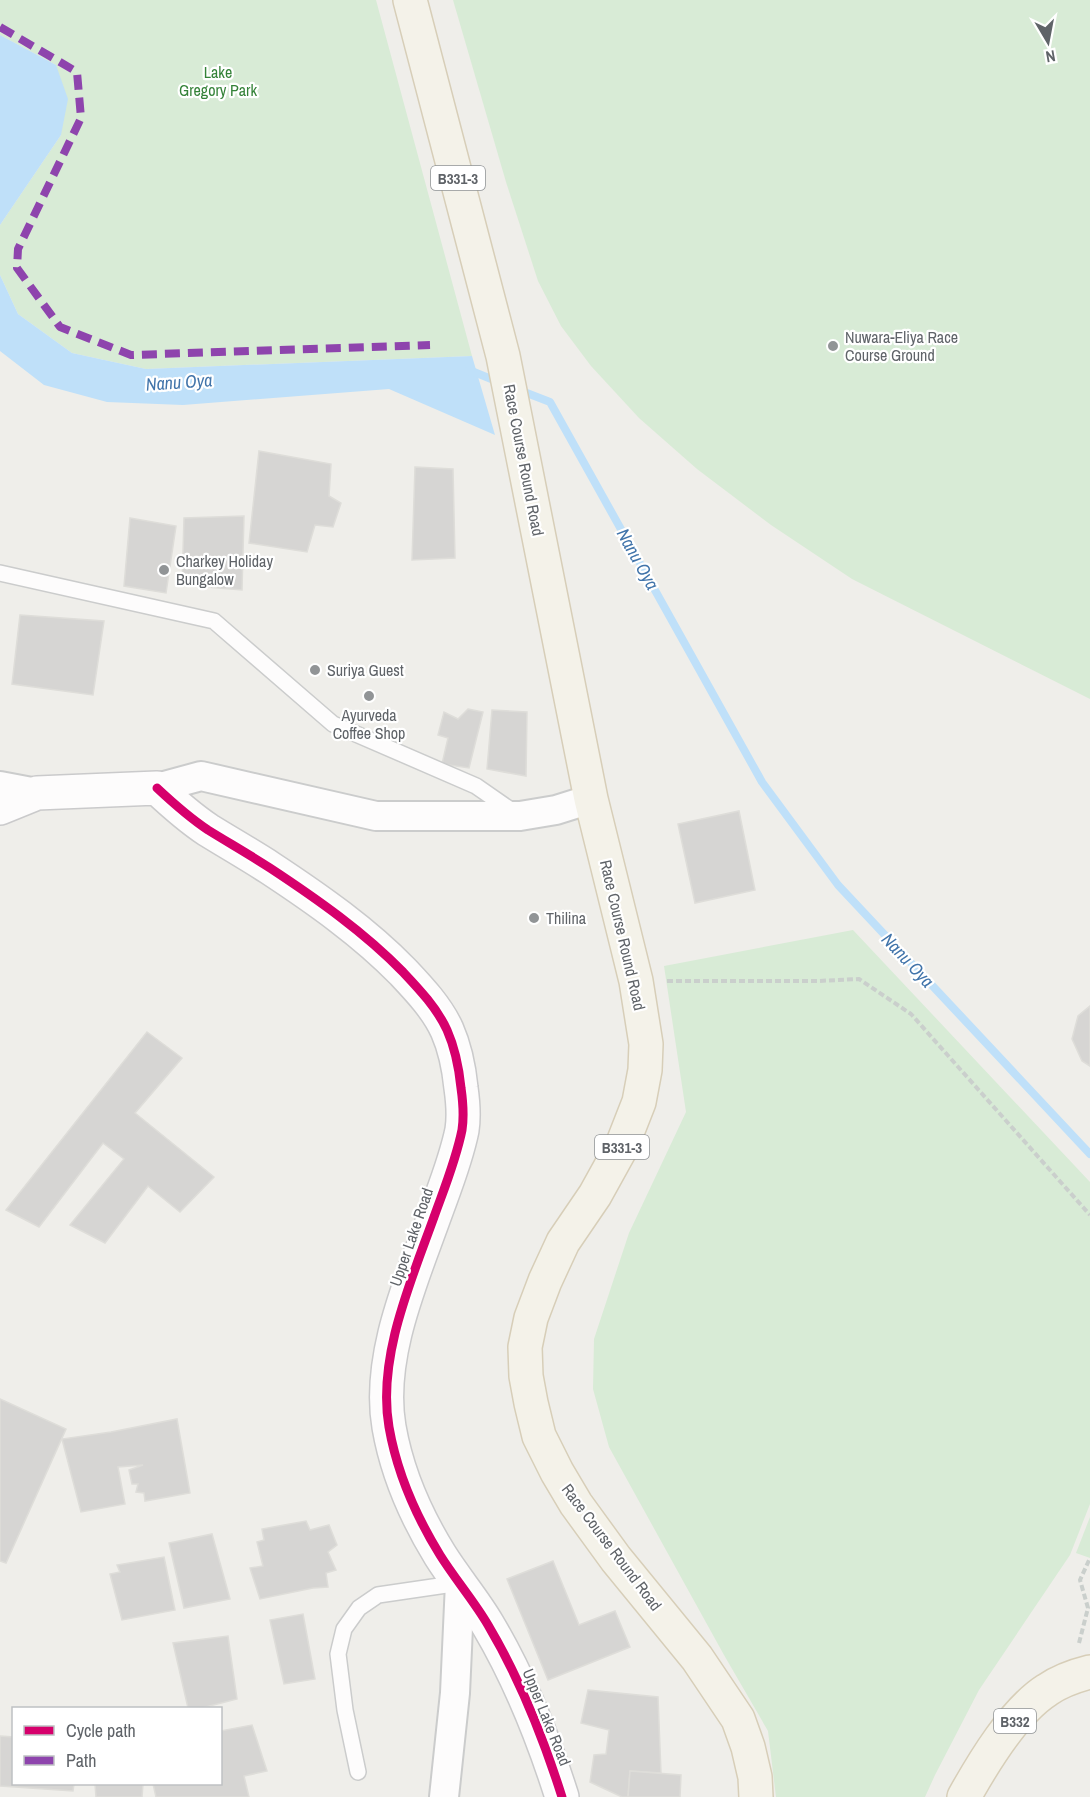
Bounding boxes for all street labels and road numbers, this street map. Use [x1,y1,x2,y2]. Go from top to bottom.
road number: B331-3 [431,166,485,190]
street label: Race Course Round Road [499,382,549,538]
street label: Race Course Round Road [595,858,651,1012]
road number: B331-3 [595,1135,649,1159]
street label: Upper Lake Road [384,1185,438,1289]
street label: Race Course Round Road [557,1479,667,1615]
street label: Upper Lake Road [518,1665,576,1769]
road number: B332 [994,1709,1036,1733]

